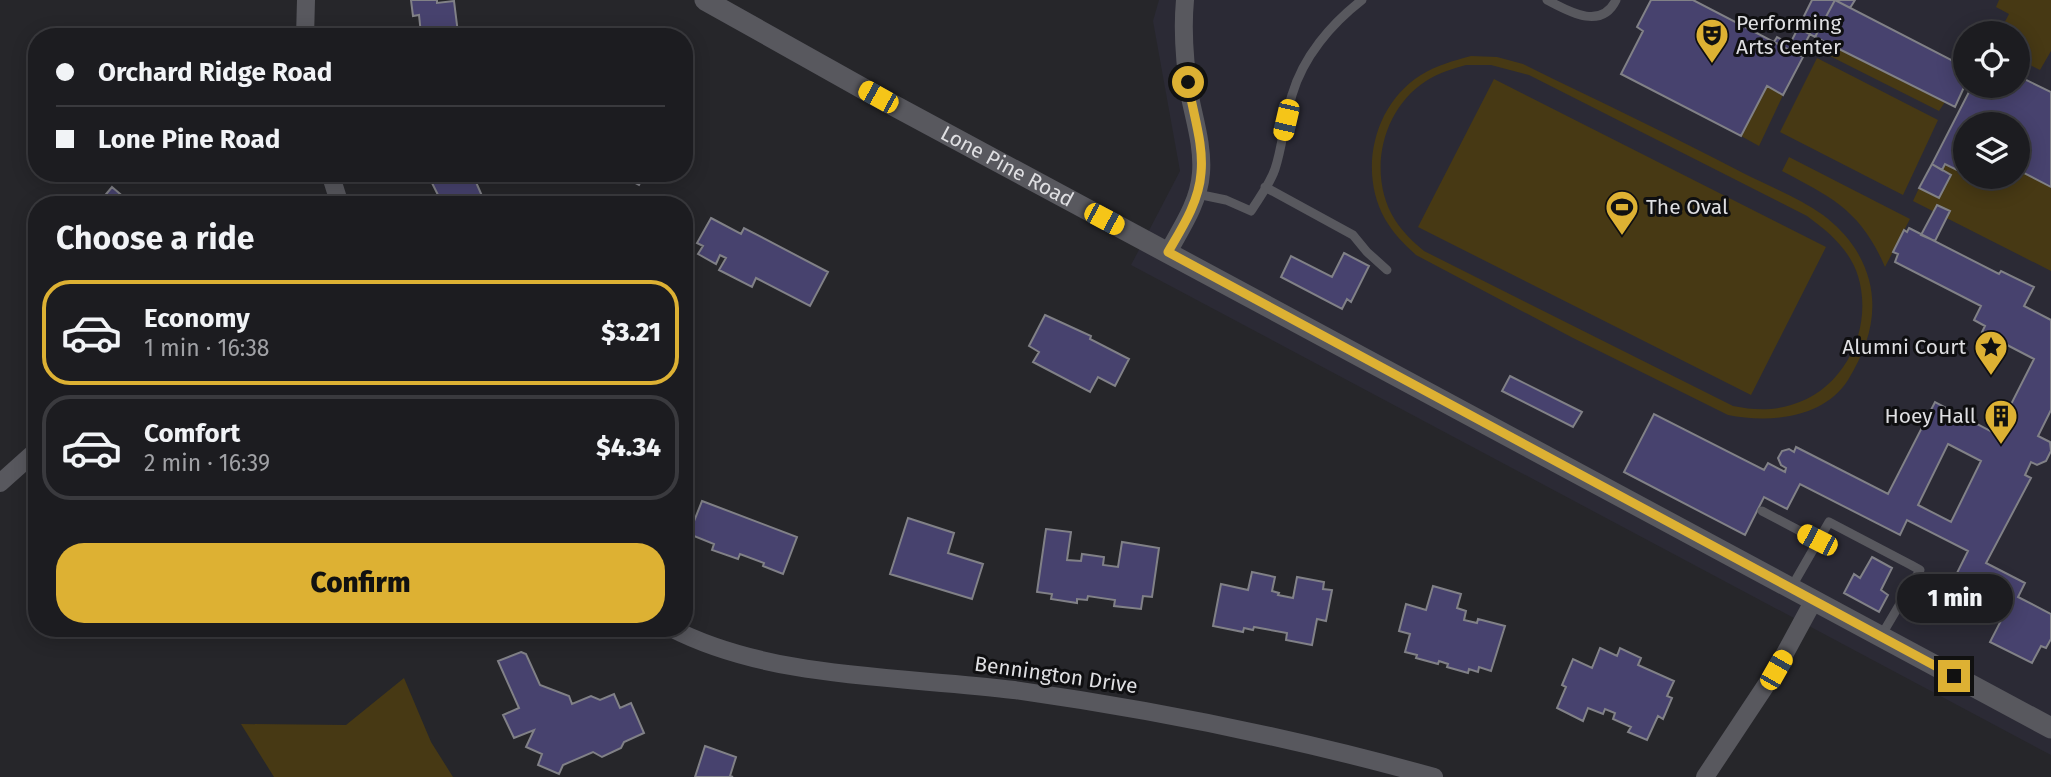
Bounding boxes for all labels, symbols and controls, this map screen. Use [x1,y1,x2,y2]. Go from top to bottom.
place label: Performing Arts Center [1736,10,1842,60]
theatre icon: Performing Arts Center [1693,16,1731,65]
map controls [1953,21,2030,189]
button: locate [1953,21,2030,98]
text: Orchard Ridge Road [98,57,332,88]
route start [1172,66,1204,98]
car [855,78,902,116]
car [1272,97,1301,143]
button: layers [1953,112,2030,189]
street label: Lone Pine Road [936,120,1078,213]
text: Lone Pine Road [98,124,280,155]
sports icon: The Oval [1603,188,1641,237]
place label: The Oval [1646,194,1728,220]
car [1081,200,1128,238]
text: Choose a ride [56,219,254,257]
icon: car [60,301,123,364]
text: Economy [144,303,250,334]
text: $3.21 [601,317,661,348]
place icon: Alumni Court [1972,328,2010,377]
text: 1 min · 16:38 [144,334,270,362]
place label: Alumni Court [1842,334,1966,360]
building icon: Hoey Hall [1982,397,2020,446]
place label: Hoey Hall [1884,403,1976,429]
icon: car [60,416,123,479]
text: Comfort [144,418,240,449]
text: $4.34 [596,432,661,463]
text: 2 min · 16:39 [144,449,270,477]
car [1794,521,1841,559]
button: Confirm [56,543,665,623]
callout: 1 min [1896,574,2012,624]
text: 1 min [1927,584,1983,612]
car [1757,647,1796,693]
street label: Bennington Drive [973,651,1139,699]
route end [1938,660,1970,692]

